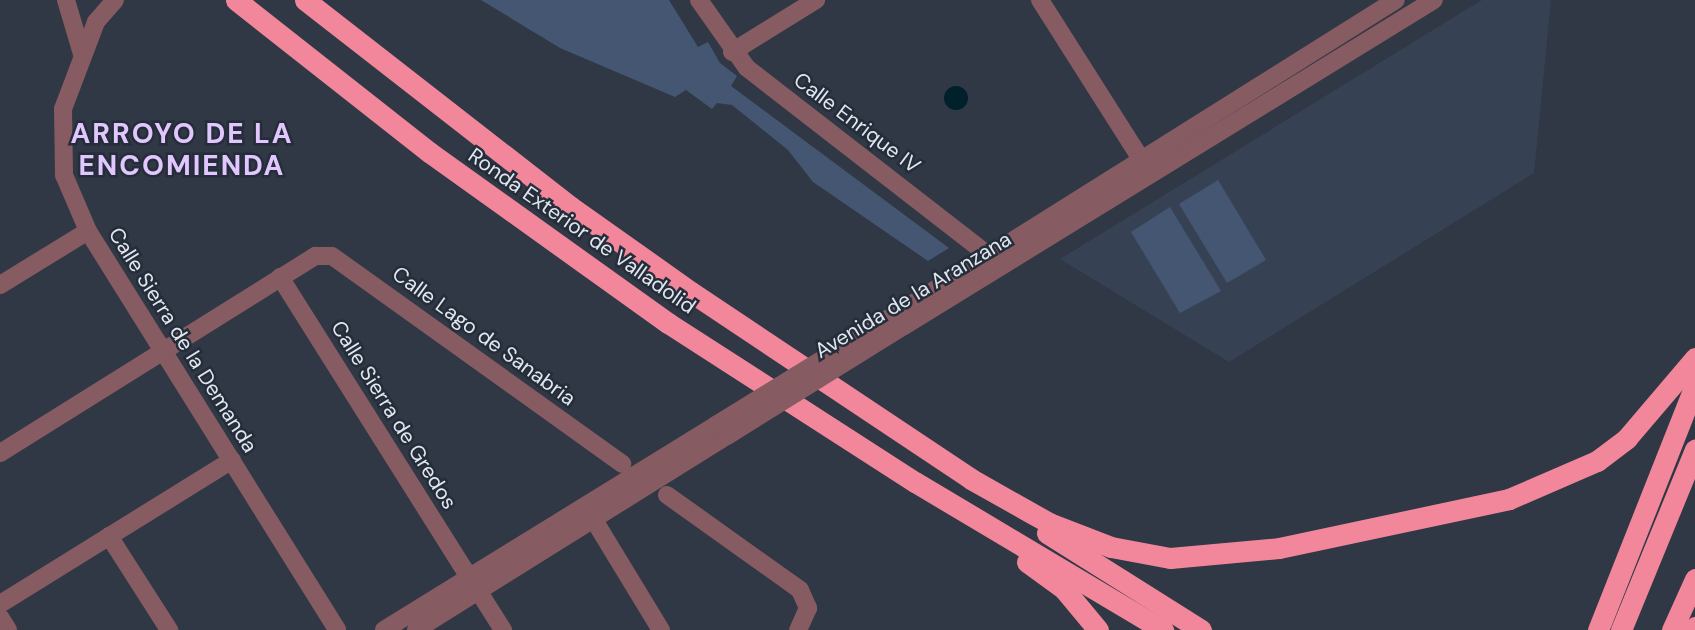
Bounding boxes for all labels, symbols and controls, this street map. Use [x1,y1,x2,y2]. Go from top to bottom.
street label: Calle Enrique IV [789,67,925,179]
district label: ARROYO DE LA ENCOMIENDA [72,117,292,183]
street label: Ronda Exterior de Valladolid [464,143,700,319]
street label: Calle Sierra de la Demanda [103,223,263,457]
street label: Avenida de la Aranzana [810,226,1016,364]
street label: Calle Lago de Sanabria [387,261,581,411]
street label: Calle Sierra de Gredos [326,316,462,514]

